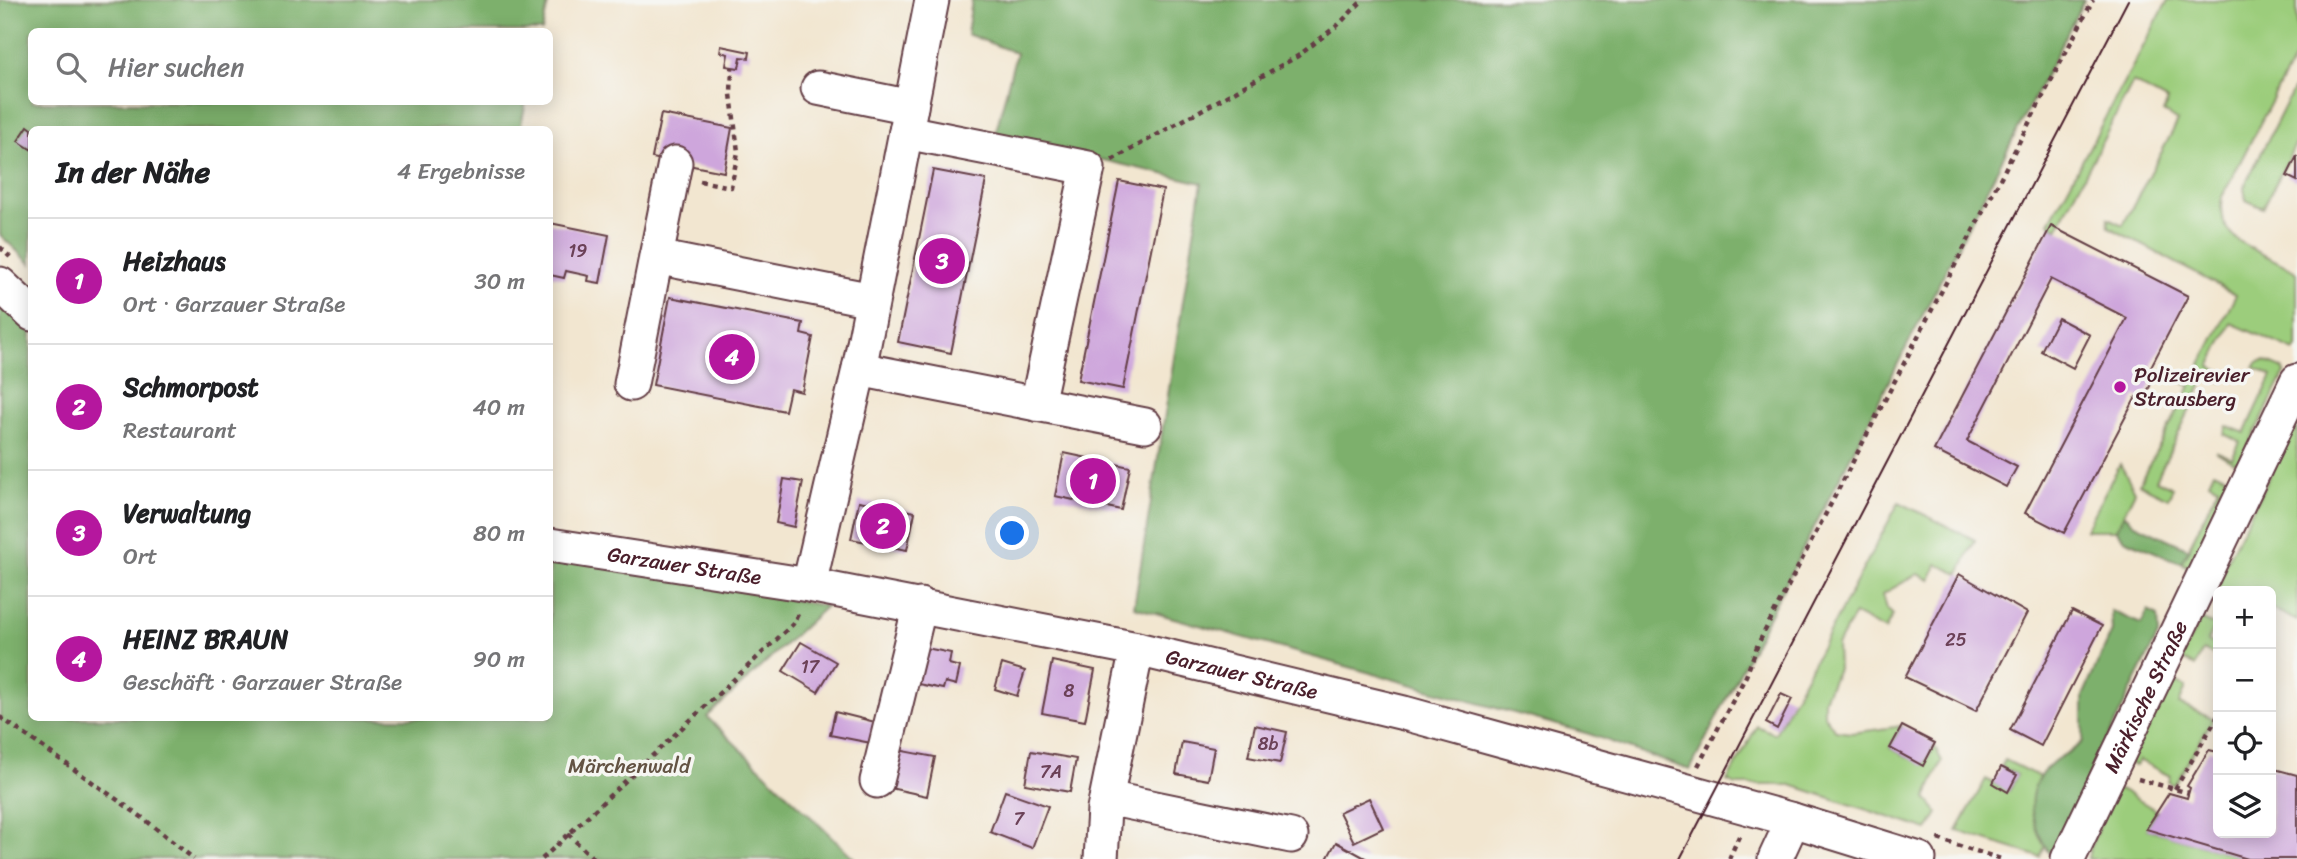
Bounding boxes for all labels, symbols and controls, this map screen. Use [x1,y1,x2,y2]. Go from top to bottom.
search box [28,28,553,105]
text: Hier suchen [108,44,244,90]
icon: search [52,48,90,86]
text: In der Nähe [56,145,210,199]
text: 4 Ergebnisse [397,151,525,192]
house number: 19 [569,235,587,267]
pin: 3 [919,235,965,287]
text: Heizhaus [123,238,226,284]
text: 1 [74,261,84,302]
text: 30 m [474,261,525,302]
text: Ort · Garzauer Straße [123,284,345,325]
pin: 4 [709,331,755,383]
place label: Polizeirevier Strausberg [2134,356,2251,418]
text: Schmorpost [123,364,259,410]
marker: Polizeirevier Strausberg [2112,379,2128,395]
text: 2 [72,387,86,428]
text: 40 m [472,387,525,428]
text: Restaurant [123,410,237,451]
pin: 1 [1070,455,1116,507]
text: Verwaltung [123,490,251,536]
pin: 2 [860,500,906,552]
text: 3 [73,513,85,554]
text: 80 m [473,513,525,554]
your location [995,516,1029,550]
street label: Garzauer Straße [605,535,764,596]
text: Ort [123,536,157,577]
map controls [2213,586,2276,838]
button: + [2213,586,2276,649]
street label: Märkische Straße [2093,614,2199,780]
text: HEINZ BRAUN [123,616,288,662]
house number: 25 [1945,624,1967,656]
street label: Garzauer Straße [1162,638,1322,711]
text: 4 [72,639,86,680]
text: 90 m [473,639,525,680]
button: − [2213,649,2276,712]
house number: 17 [801,651,821,683]
text: Geschäft · Garzauer Straße [123,662,402,703]
house number: 8 [1064,675,1075,707]
button: locate [2213,712,2276,775]
house number: 8b [1258,728,1278,760]
park label: Märchenwald [568,747,692,785]
house number: 7A [1040,756,1062,788]
button: layers [2213,775,2276,838]
house number: 7 [1014,803,1026,835]

